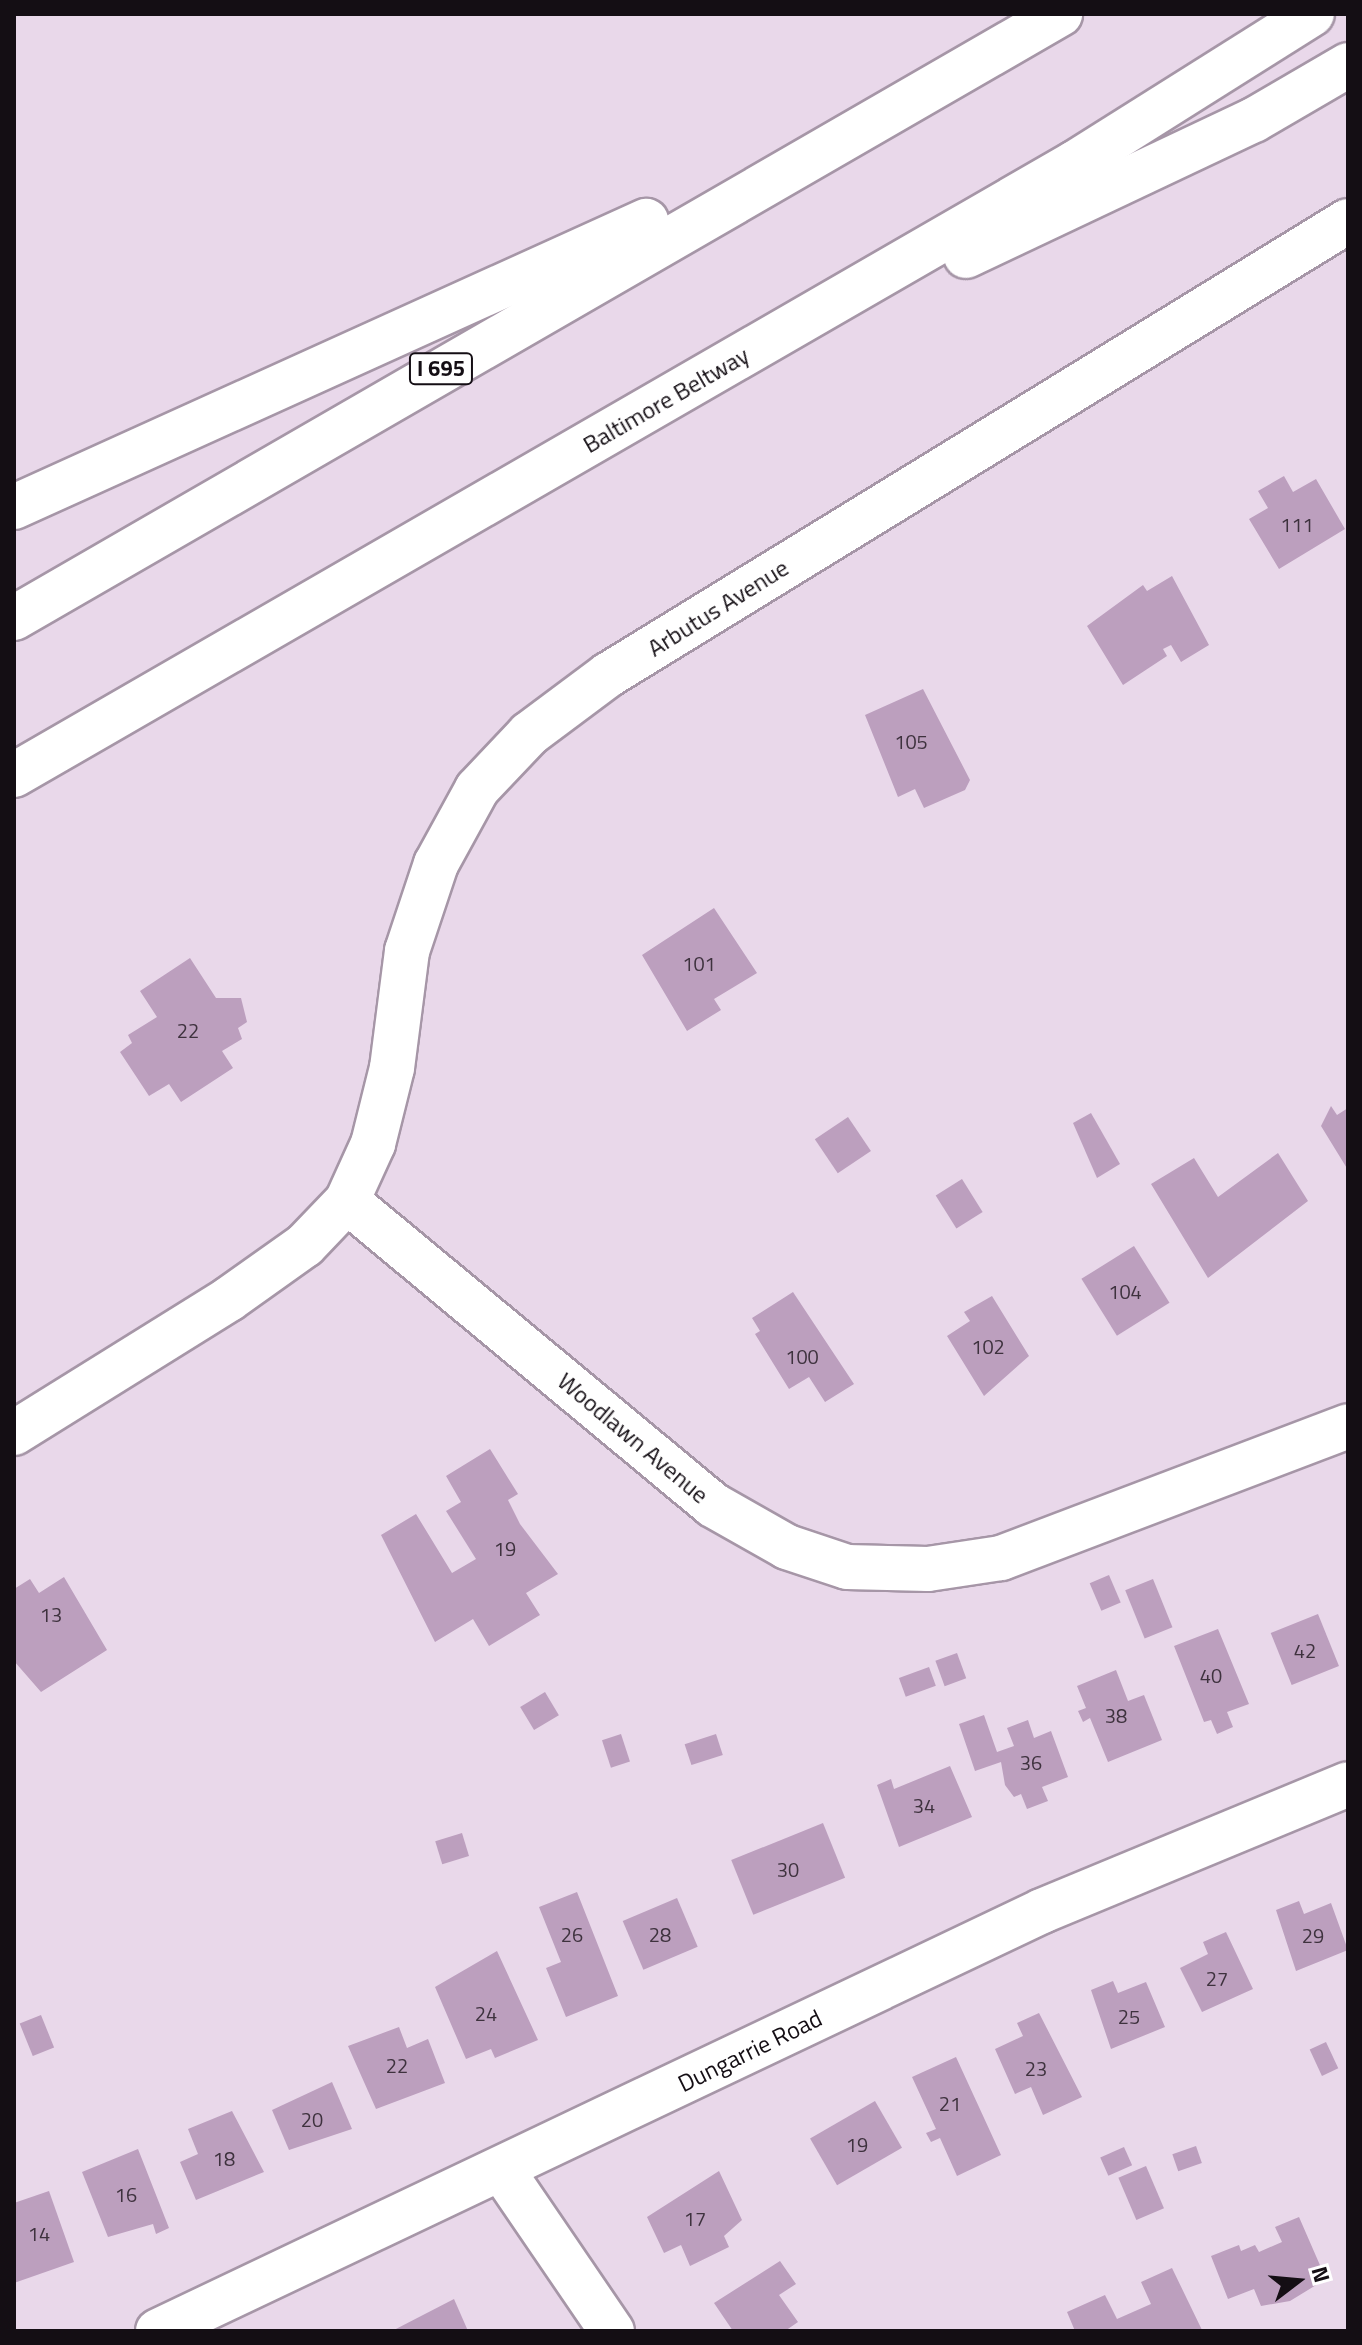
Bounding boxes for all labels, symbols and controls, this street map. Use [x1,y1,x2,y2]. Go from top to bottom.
street label: Baltimore Beltway [578,341,754,459]
road number: I 695 [407,351,475,387]
house number: 111 [1280,512,1314,536]
street label: Arbutus Avenue [642,553,794,663]
house number: 105 [894,729,928,753]
house number: 101 [682,951,716,975]
house number: 22 [177,1018,199,1042]
house number: 104 [1108,1279,1142,1303]
house number: 102 [971,1334,1005,1358]
house number: 100 [785,1344,819,1368]
street label: Woodlawn Avenue [552,1367,714,1509]
house number: 19 [494,1536,516,1560]
house number: 13 [40,1602,62,1626]
house number: 42 [1294,1638,1316,1662]
house number: 40 [1200,1663,1222,1687]
house number: 38 [1105,1703,1127,1727]
house number: 36 [1020,1750,1042,1774]
house number: 34 [913,1793,935,1817]
house number: 30 [777,1857,799,1881]
house number: 26 [561,1922,583,1946]
house number: 28 [649,1922,671,1946]
house number: 29 [1302,1923,1324,1947]
house number: 27 [1206,1966,1228,1990]
house number: 24 [475,2001,497,2025]
street label: Dungarrie Road [673,2004,827,2098]
house number: 25 [1118,2004,1140,2028]
house number: 22 [386,2053,408,2077]
house number: 23 [1025,2056,1047,2080]
house number: 21 [939,2091,961,2115]
house number: 20 [301,2107,323,2131]
house number: 19 [846,2132,868,2156]
house number: 18 [213,2146,235,2170]
house number: 16 [115,2182,137,2206]
house number: 17 [684,2206,706,2230]
house number: 14 [28,2221,50,2245]
north arrow [1258,2241,1338,2321]
text: N [1303,2262,1340,2286]

